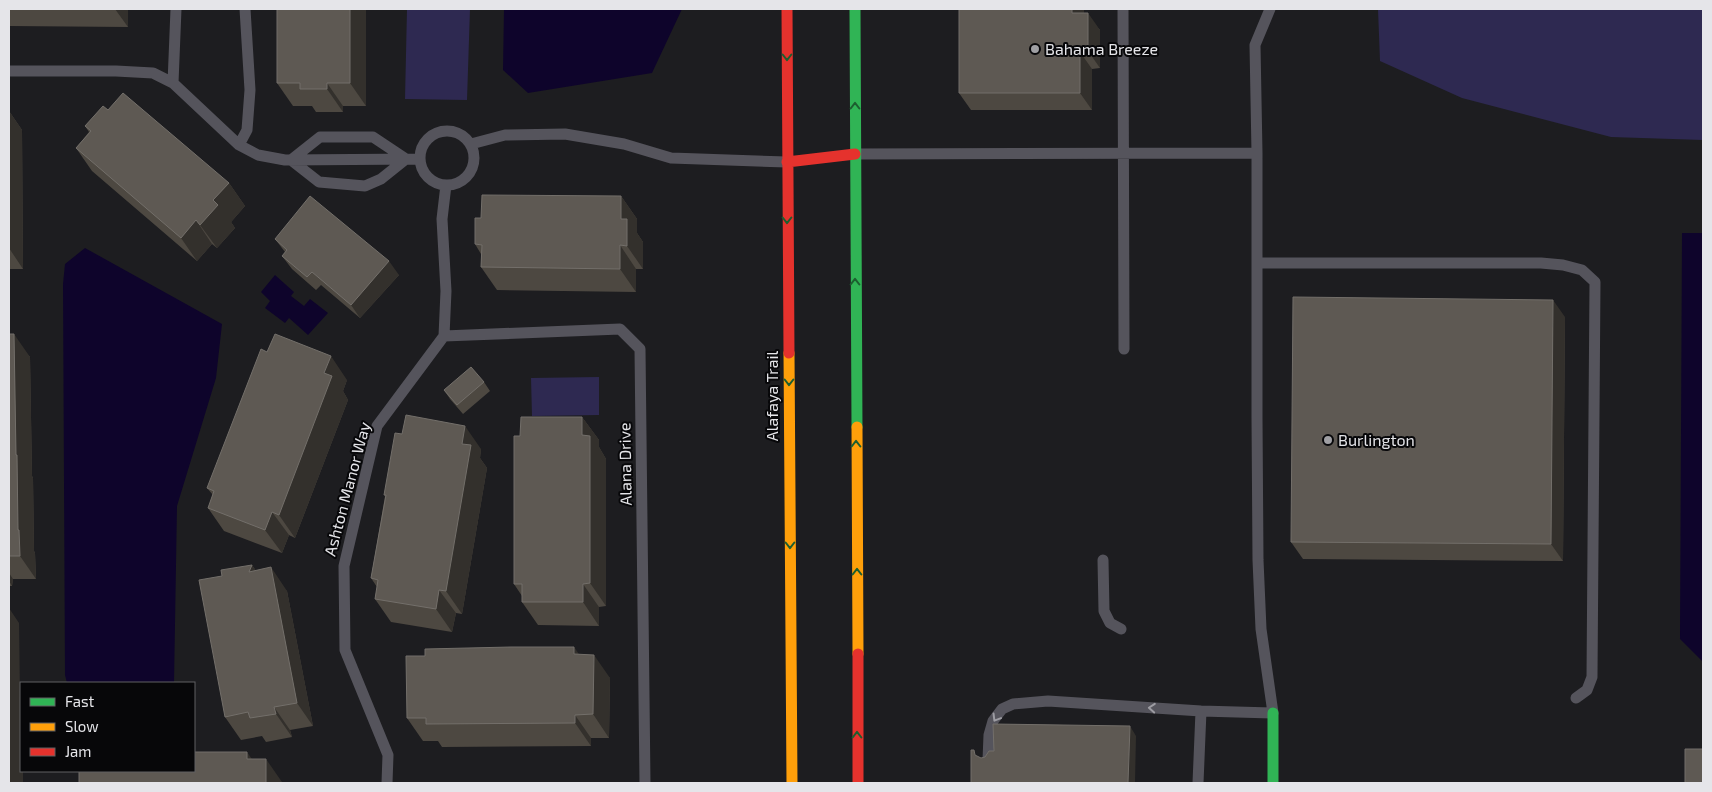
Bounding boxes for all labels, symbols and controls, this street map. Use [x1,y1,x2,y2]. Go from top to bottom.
place label: Bahama Breeze [1045,39,1158,58]
marker: Bahama Breeze [1029,43,1041,55]
one-way arrow [782,54,792,62]
one-way arrow [850,101,860,109]
one-way arrow [782,216,792,224]
one-way arrow [850,277,861,285]
street label: Alafaya Trail [762,351,781,441]
one-way arrow [784,379,794,387]
street label: Ashton Manor Way [319,419,374,558]
street label: Alana Drive [614,422,635,506]
place label: Burlington [1338,430,1415,449]
marker: Burlington [1322,434,1334,446]
one-way arrow [851,440,861,448]
one-way arrow [785,542,795,549]
one-way arrow [852,568,862,576]
legend [20,682,195,772]
text: Fast [65,692,95,710]
one-way arrow [1148,702,1156,713]
one-way arrow [992,713,1002,722]
text: Slow [65,717,99,735]
one-way arrow [852,730,862,738]
text: Jam [65,742,91,760]

